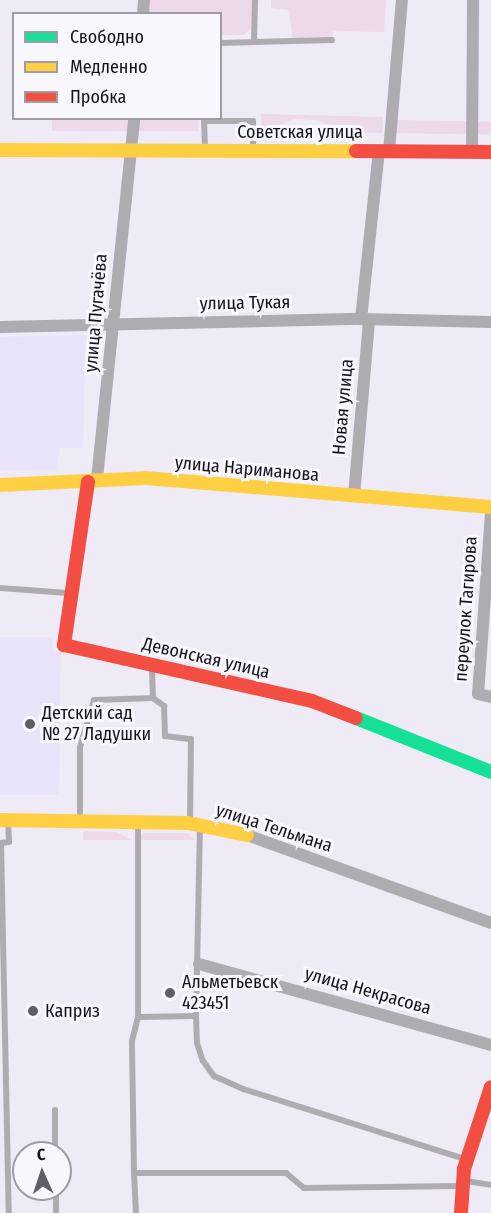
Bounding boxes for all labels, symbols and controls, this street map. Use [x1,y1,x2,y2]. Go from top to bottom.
legend [12,12,222,120]
text: Свободно [70,26,144,48]
text: Медленно [70,56,148,78]
text: Пробка [70,86,126,108]
street label: Советская улица [237,121,363,143]
street label: улица Пугачёва [80,253,112,373]
street label: улица Тукая [199,291,291,315]
street label: Новая улица [328,358,358,456]
street label: улица Нариманова [174,452,320,486]
street label: переулок Тагирова [450,536,482,682]
street label: Девонская улица [140,633,272,683]
place label: Детский сад № 27 Ладушки [42,703,151,746]
marker: Детский сад № 27 Ладушки [23,717,37,731]
street label: улица Тельмана [213,799,335,857]
street label: улица Некрасова [302,963,434,1019]
place label: Альметьевск 423451 [182,972,278,1014]
marker: Альметьевск 423451 [163,986,177,1000]
place label: Каприз [45,1000,100,1022]
marker: Каприз [26,1004,40,1018]
north arrow [12,1141,72,1201]
text: С [36,1145,46,1164]

